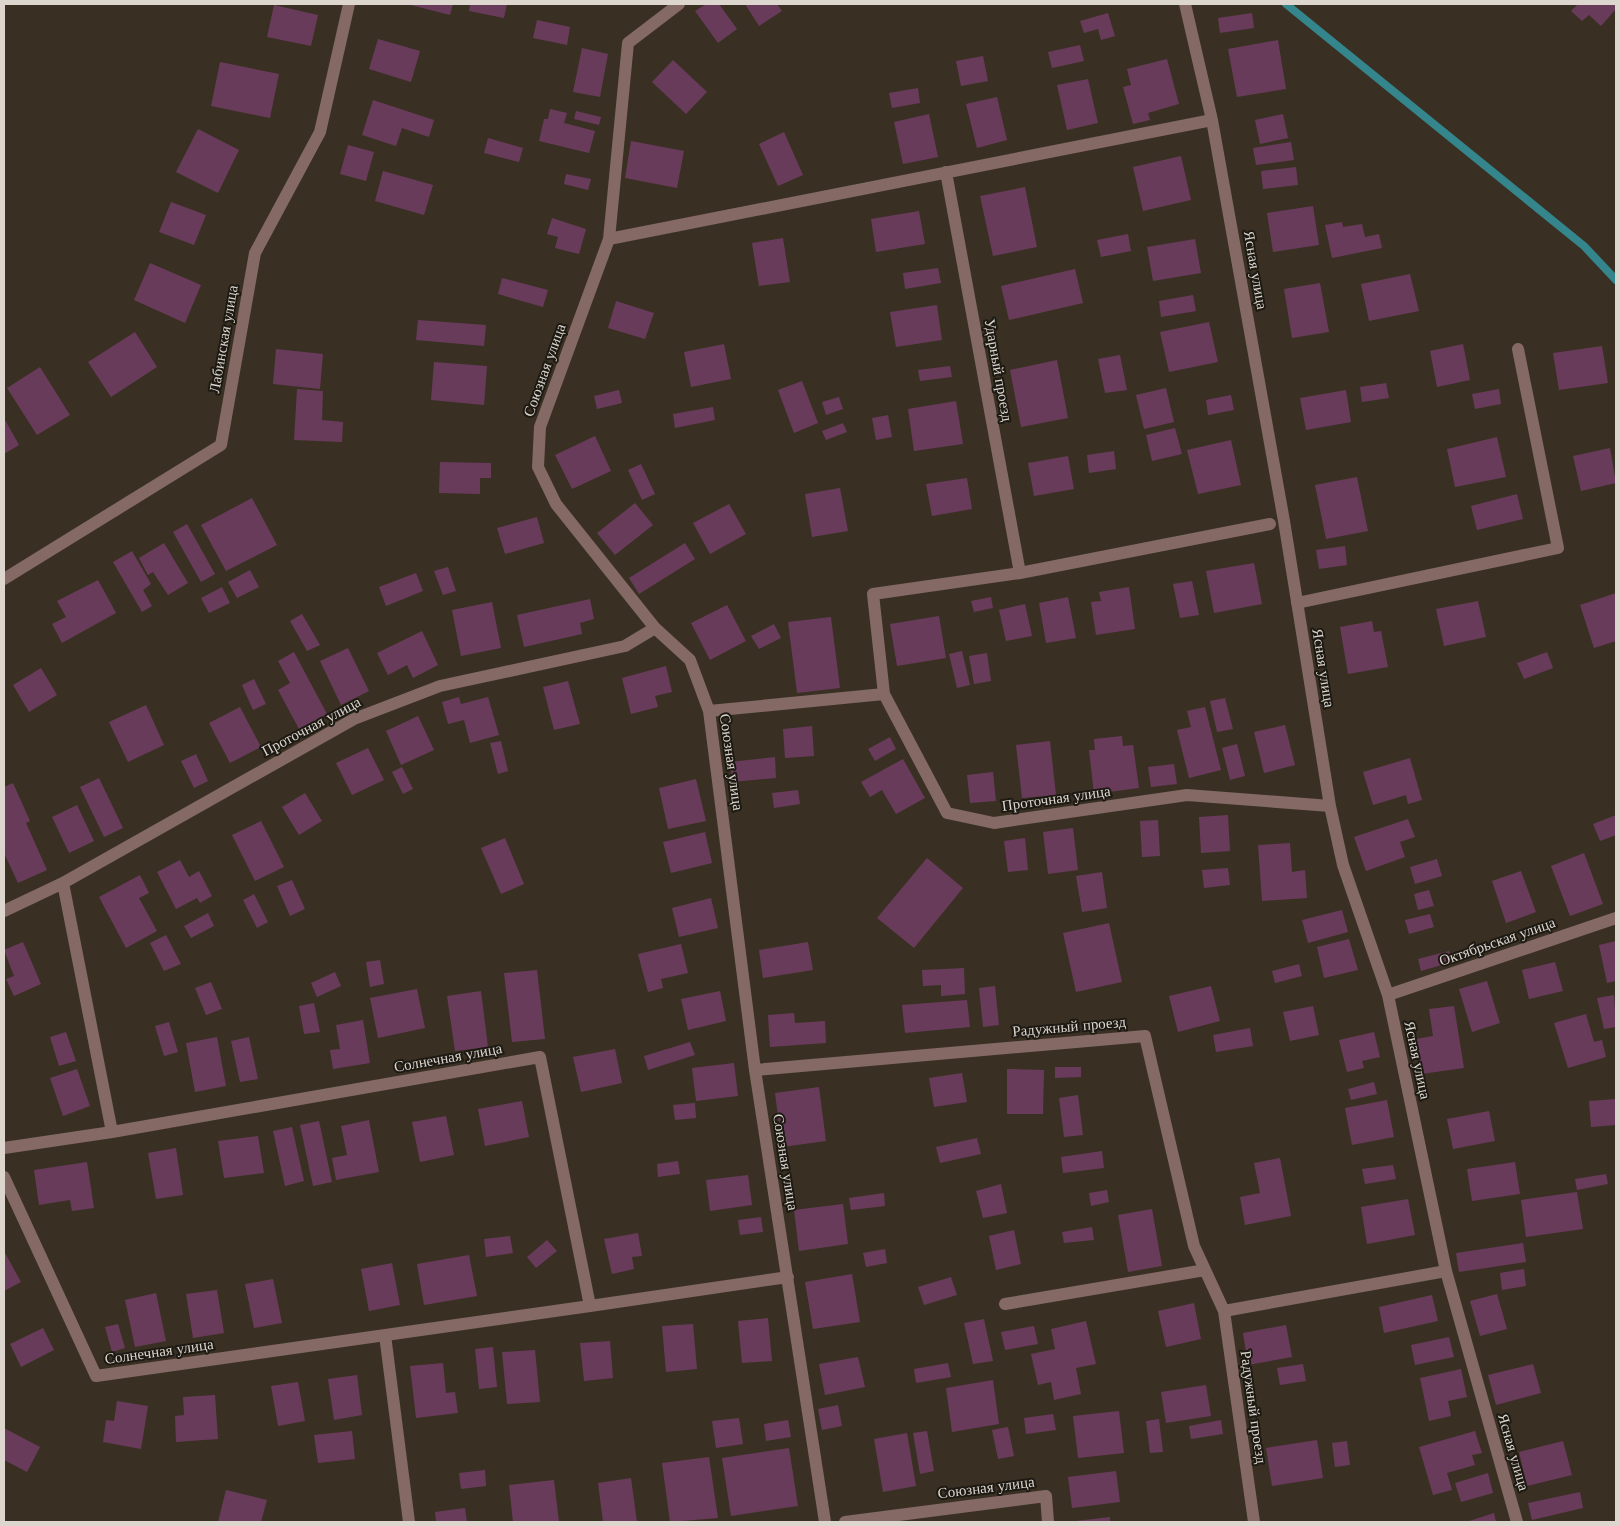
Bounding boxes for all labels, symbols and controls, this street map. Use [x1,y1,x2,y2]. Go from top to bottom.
street label: Ясная улица [1240,229,1272,311]
street label: Лабинская улица [204,283,242,394]
street label: Ударный проезд [981,317,1017,423]
street label: Союзная улица [518,321,570,419]
street label: Ясная улица [1308,627,1340,709]
street label: Проточная улица [258,692,364,760]
street label: Союзная улица [716,712,748,812]
street label: Проточная улица [1000,781,1112,815]
street label: Октябрьская улица [1436,912,1558,970]
street label: Радужный проезд [1011,1012,1127,1040]
street label: Ясная улица [1400,1019,1436,1101]
street label: Солнечная улица [392,1038,504,1076]
street label: Союзная улица [769,1112,803,1212]
street label: Солнечная улица [103,1334,215,1368]
street label: Радужный проезд [1237,1349,1271,1465]
street label: Ясная улица [1494,1411,1534,1493]
street label: Союзная улица [936,1472,1036,1502]

